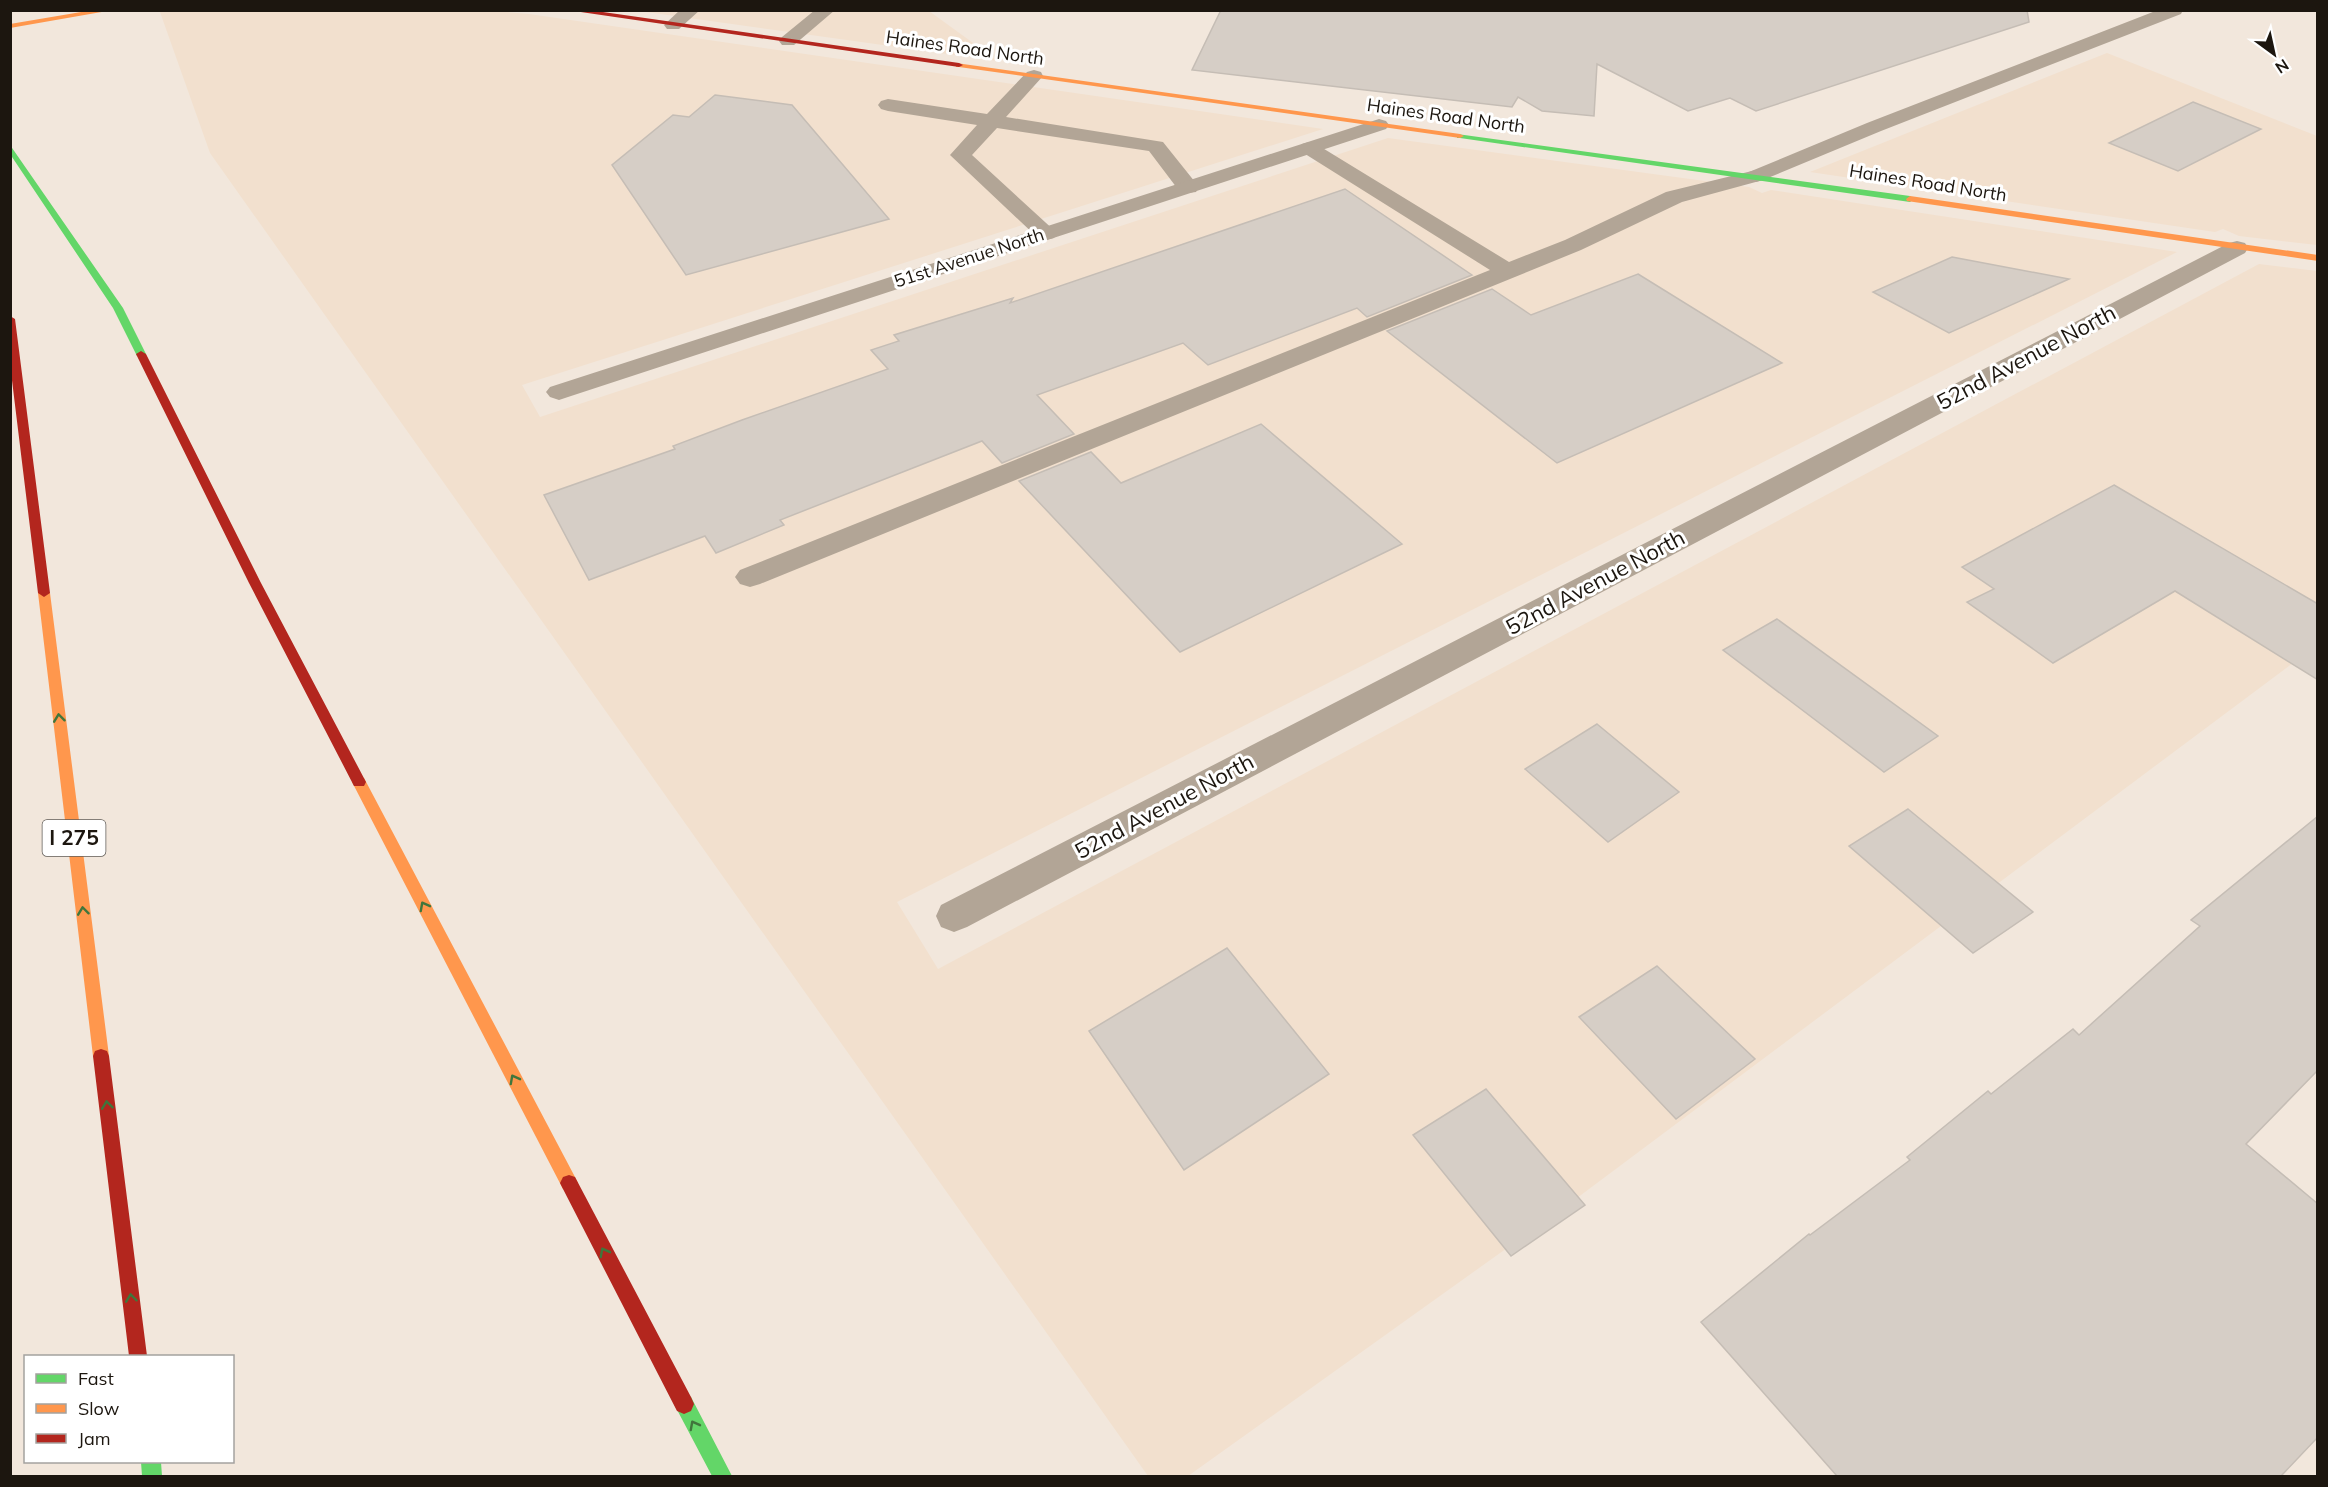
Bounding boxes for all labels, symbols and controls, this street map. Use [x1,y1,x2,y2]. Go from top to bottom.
north arrow [2244,24,2304,84]
street label: Haines Road North [885,25,1046,70]
text: N [2272,55,2293,78]
street label: Haines Road North [1366,93,1527,138]
street label: Haines Road North [1848,159,2009,206]
street label: 51st Avenue North [891,222,1047,293]
street label: 52nd Avenue North [1932,298,2120,416]
street label: 52nd Avenue North [1501,523,1689,641]
one-way arrow [54,713,66,722]
street label: 52nd Avenue North [1070,747,1258,865]
road number: I 275 [42,820,106,856]
one-way arrow [420,902,431,912]
one-way arrow [77,907,90,916]
one-way arrow [510,1075,521,1085]
one-way arrow [101,1100,114,1109]
one-way arrow [600,1247,611,1258]
one-way arrow [125,1294,137,1303]
legend [24,1355,234,1463]
text: Fast [78,1367,114,1390]
text: Slow [78,1397,120,1420]
one-way arrow [690,1420,702,1431]
text: Jam [78,1427,111,1450]

